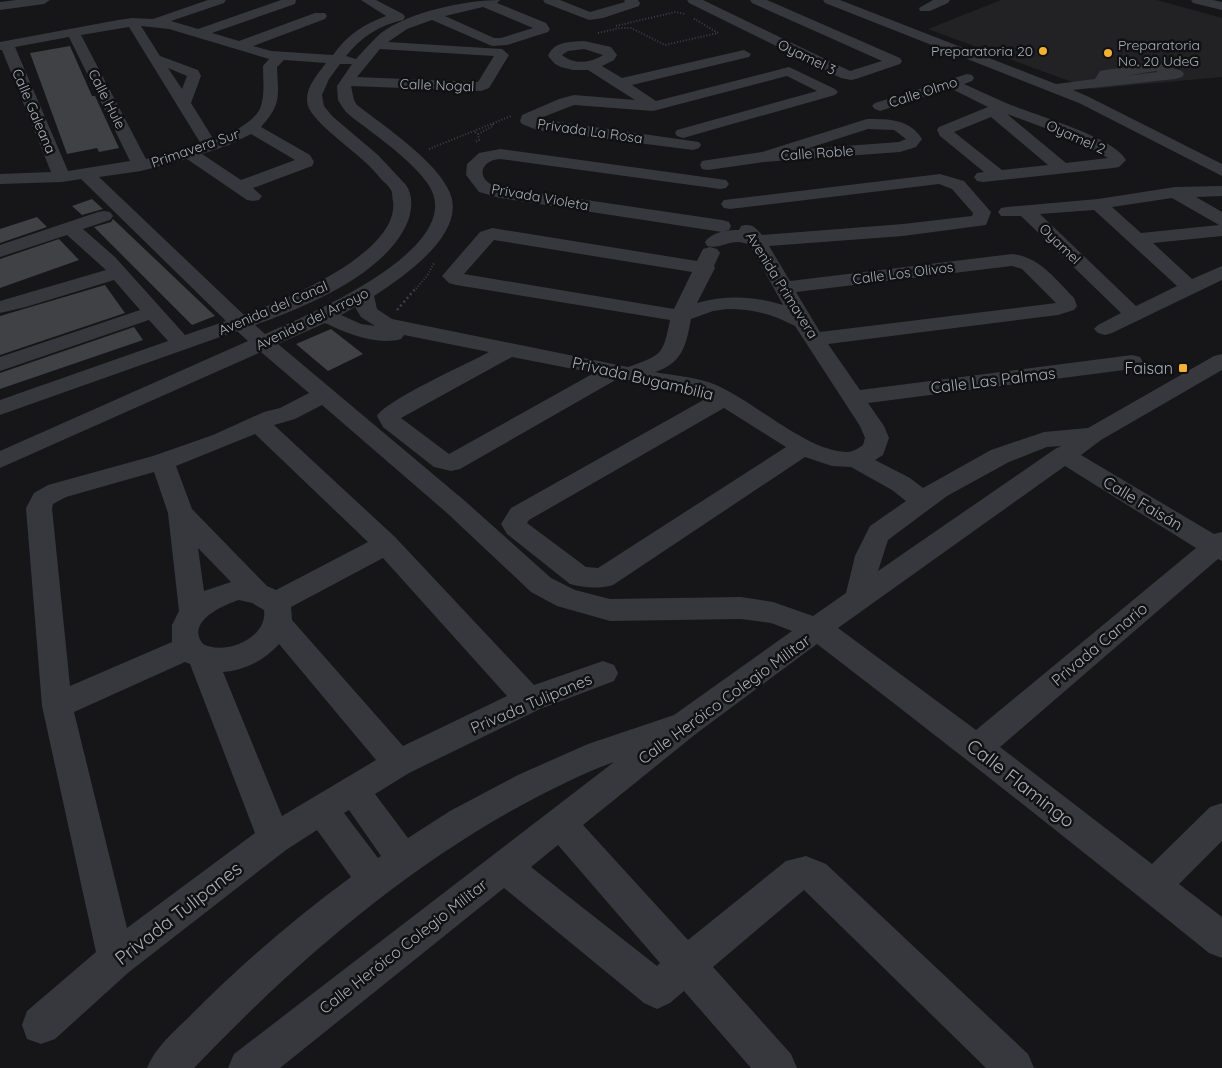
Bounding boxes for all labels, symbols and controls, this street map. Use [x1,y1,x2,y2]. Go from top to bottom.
street label: Oyamel 3 [775,35,839,79]
place label: Preparatoria No. 20 UdeG [1118,36,1200,70]
place label: Preparatoria 20 [931,42,1033,60]
marker: Preparatoria 20 [1037,45,1049,57]
marker: Preparatoria No. 20 UdeG [1102,47,1114,59]
street label: Calle Galeana [8,66,60,156]
street label: Calle Hule [84,66,130,132]
street label: Calle Olmo [887,72,959,112]
street label: Calle Nogal [399,75,475,95]
street label: Privada La Rosa [536,115,644,147]
street label: Oyamel 2 [1044,116,1108,158]
street label: Primavera Sur [149,124,242,171]
street label: Calle Roble [780,141,854,165]
street label: Privada Violeta [490,180,590,214]
street label: Oyamel [1035,220,1085,268]
street label: Avenida Primavera [742,228,822,342]
street label: Calle Los Olivos [852,258,954,288]
street label: Avenida del Canal [216,277,330,339]
street label: Avenida del Arroyo [253,284,371,354]
street label: Privada Bugambilia [570,352,716,404]
place label: Faisan [1125,358,1173,378]
street label: Calle Las Palmas [930,362,1056,398]
marker: Faisan [1177,362,1189,374]
street label: Calle Faisán [1100,471,1186,535]
street label: Privada Canario [1047,598,1151,690]
street label: Calle Heróico Colegio Militar [634,630,814,768]
street label: Privada Tulipanes [467,668,595,738]
street label: Calle Flamingo [962,733,1080,833]
street label: Privada Tulipanes [110,856,246,970]
street label: Calle Heróico Colegio Militar [315,874,491,1018]

